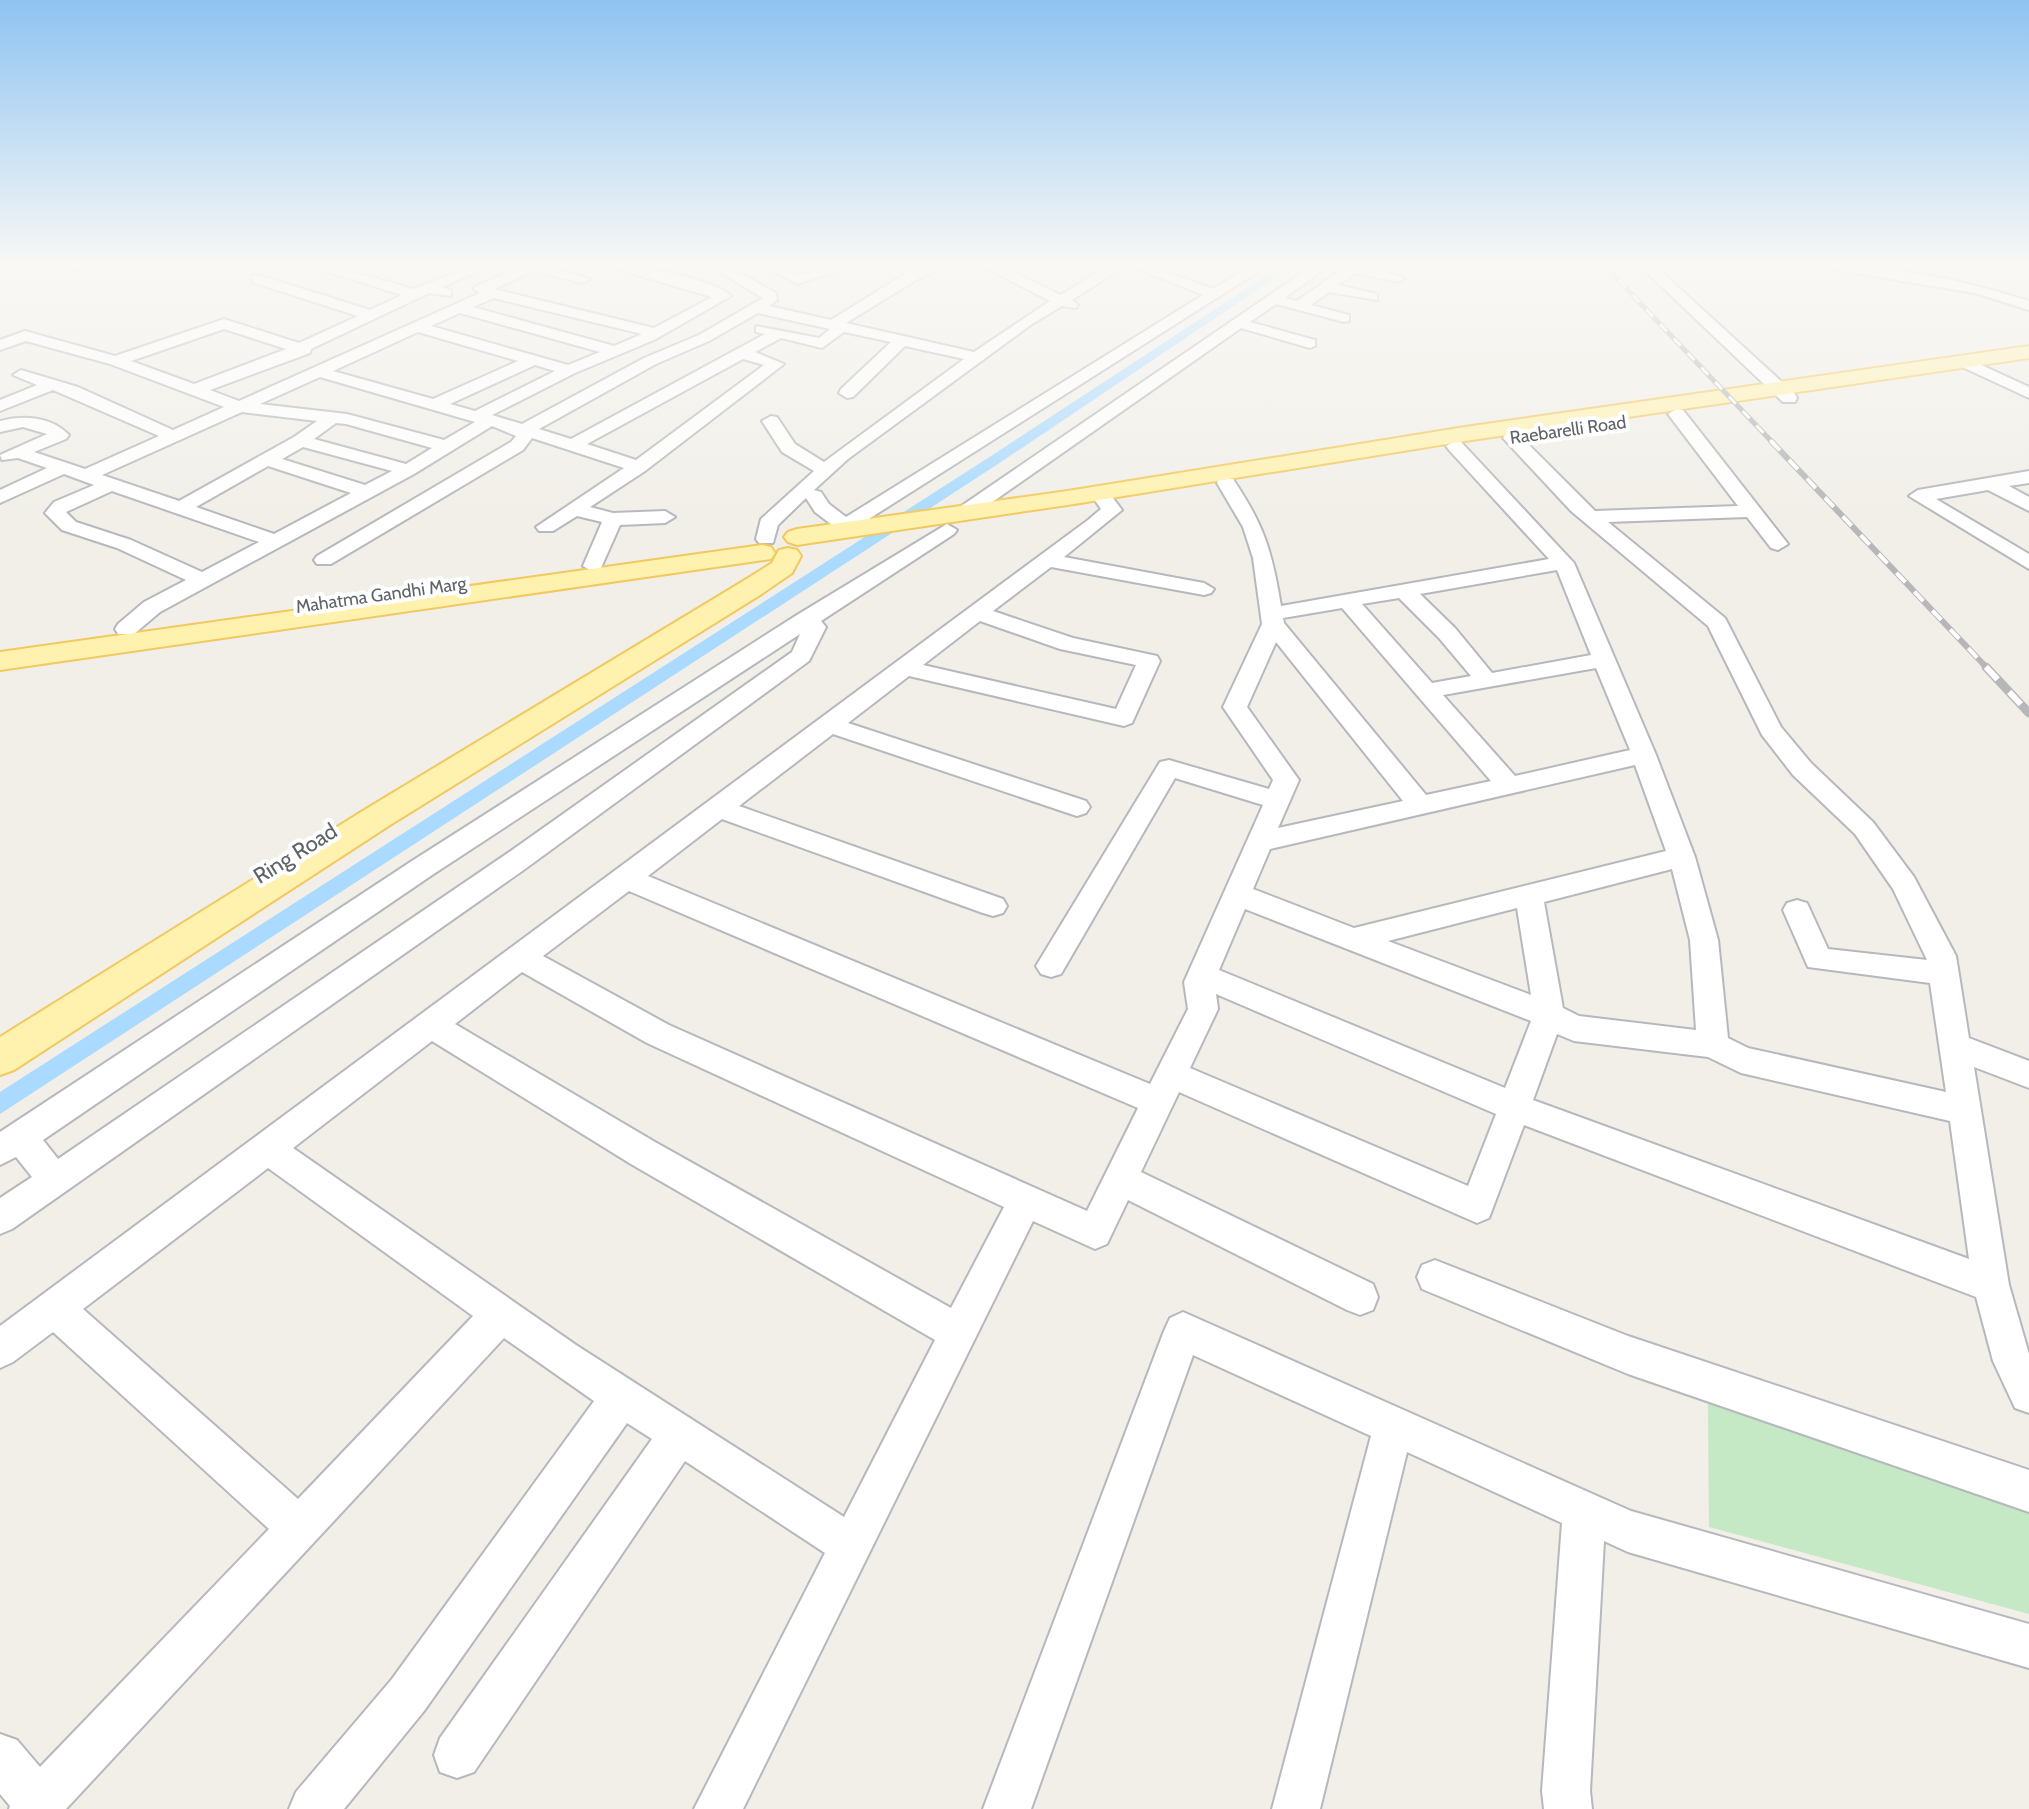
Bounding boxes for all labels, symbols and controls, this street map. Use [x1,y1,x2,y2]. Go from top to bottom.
street label: Raebarelli Road [1508,411,1628,449]
street label: Mahatma Gandhi Marg [294,572,469,618]
street label: Ring Road [248,817,342,890]

